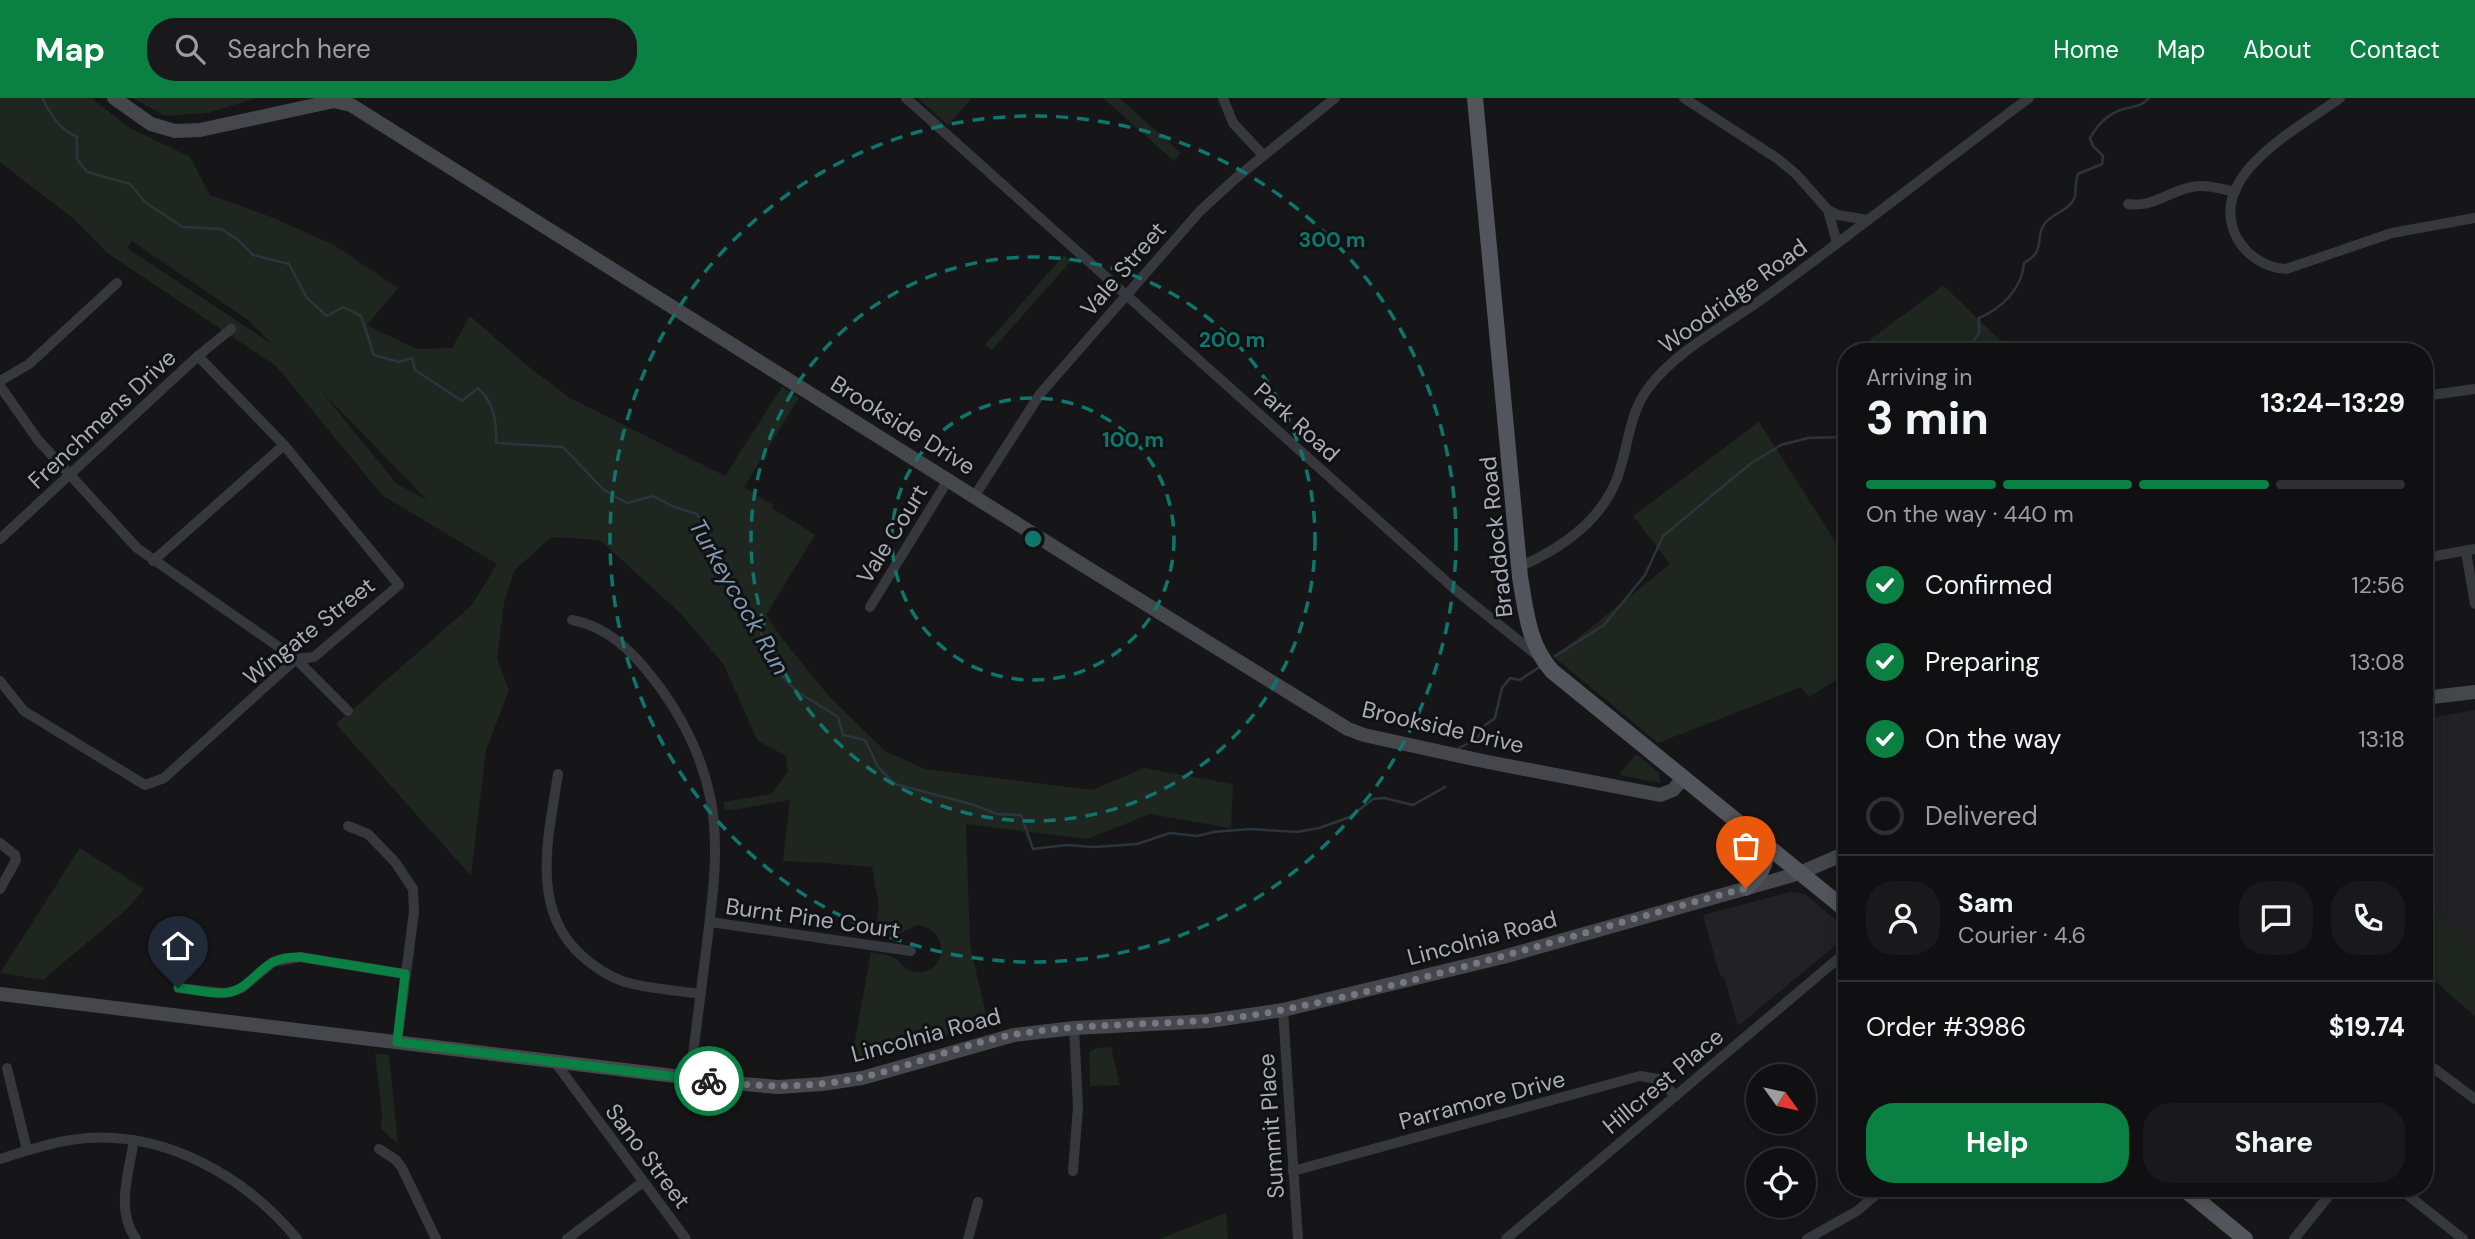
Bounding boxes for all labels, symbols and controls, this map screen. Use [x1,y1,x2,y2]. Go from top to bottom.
search box [147,18,637,81]
text: Map [35,28,105,71]
icon: search [171,30,209,68]
text: Search here [227,32,371,66]
text: Home [2053,34,2119,65]
text: Map [2157,34,2205,65]
text: About [2243,34,2312,65]
text: Contact [2350,34,2440,65]
street label: Vale Street [1074,215,1172,323]
text: 300 m [1299,226,1365,254]
street label: Woodridge Road [1653,232,1813,360]
text: 200 m [1199,326,1265,354]
street label: Frenchmens Drive [22,343,182,495]
text: Arriving in [1866,362,1972,392]
street label: Brookside Drive [825,368,981,482]
street label: Park Road [1248,376,1346,468]
text: 13:24–13:29 [2260,386,2405,420]
text: 3 min [1866,388,1989,448]
text: 100 m [1102,426,1164,454]
street label: Braddock Road [1473,455,1519,619]
street label: Vale Court [850,479,934,589]
text: On the way · 440 m [1866,499,2074,529]
water label: Turkeycock Run [682,513,797,681]
centre of rings [1021,527,1045,551]
icon: check [1866,566,1904,604]
text: Confirmed [1925,568,2052,602]
street label: Wingate Street [237,570,381,692]
text: 12:56 [2351,570,2405,600]
icon: check [1866,643,1904,681]
text: Preparing [1925,645,2040,679]
text: 13:08 [2350,647,2405,677]
street label: Brookside Drive [1359,694,1527,760]
icon: check [1866,720,1904,758]
text: On the way [1925,722,2061,756]
text: 13:18 [2358,724,2405,754]
text: Delivered [1925,799,2038,833]
pin [1716,816,1776,888]
icon: bag [1727,827,1765,865]
button: person [1866,881,1940,955]
button: chat [2239,881,2313,955]
button: phone [2331,881,2405,955]
text: Sam [1958,886,2013,920]
street label: Burnt Pine Court [724,891,902,945]
street label: Lincolnia Road [1404,904,1560,972]
pin [148,916,208,988]
text: Courier · 4.6 [1958,920,2086,950]
icon: home [159,927,197,965]
street label: Lincolnia Road [848,1001,1004,1069]
text: Order #3986 [1866,1010,2026,1044]
text: $19.74 [2329,1010,2405,1044]
street label: Hillcrest Place [1596,1022,1730,1140]
courier [674,1046,744,1116]
street label: Summit Place [1251,1052,1291,1200]
icon: bike [690,1062,728,1100]
street label: Parramore Drive [1396,1063,1568,1137]
north arrow [1746,1064,1816,1134]
map controls [1746,1064,1816,1218]
street label: Sano Street [599,1097,697,1215]
button: Help [1866,1103,2129,1183]
button: Share [2143,1103,2405,1183]
button: locate [1746,1148,1816,1218]

